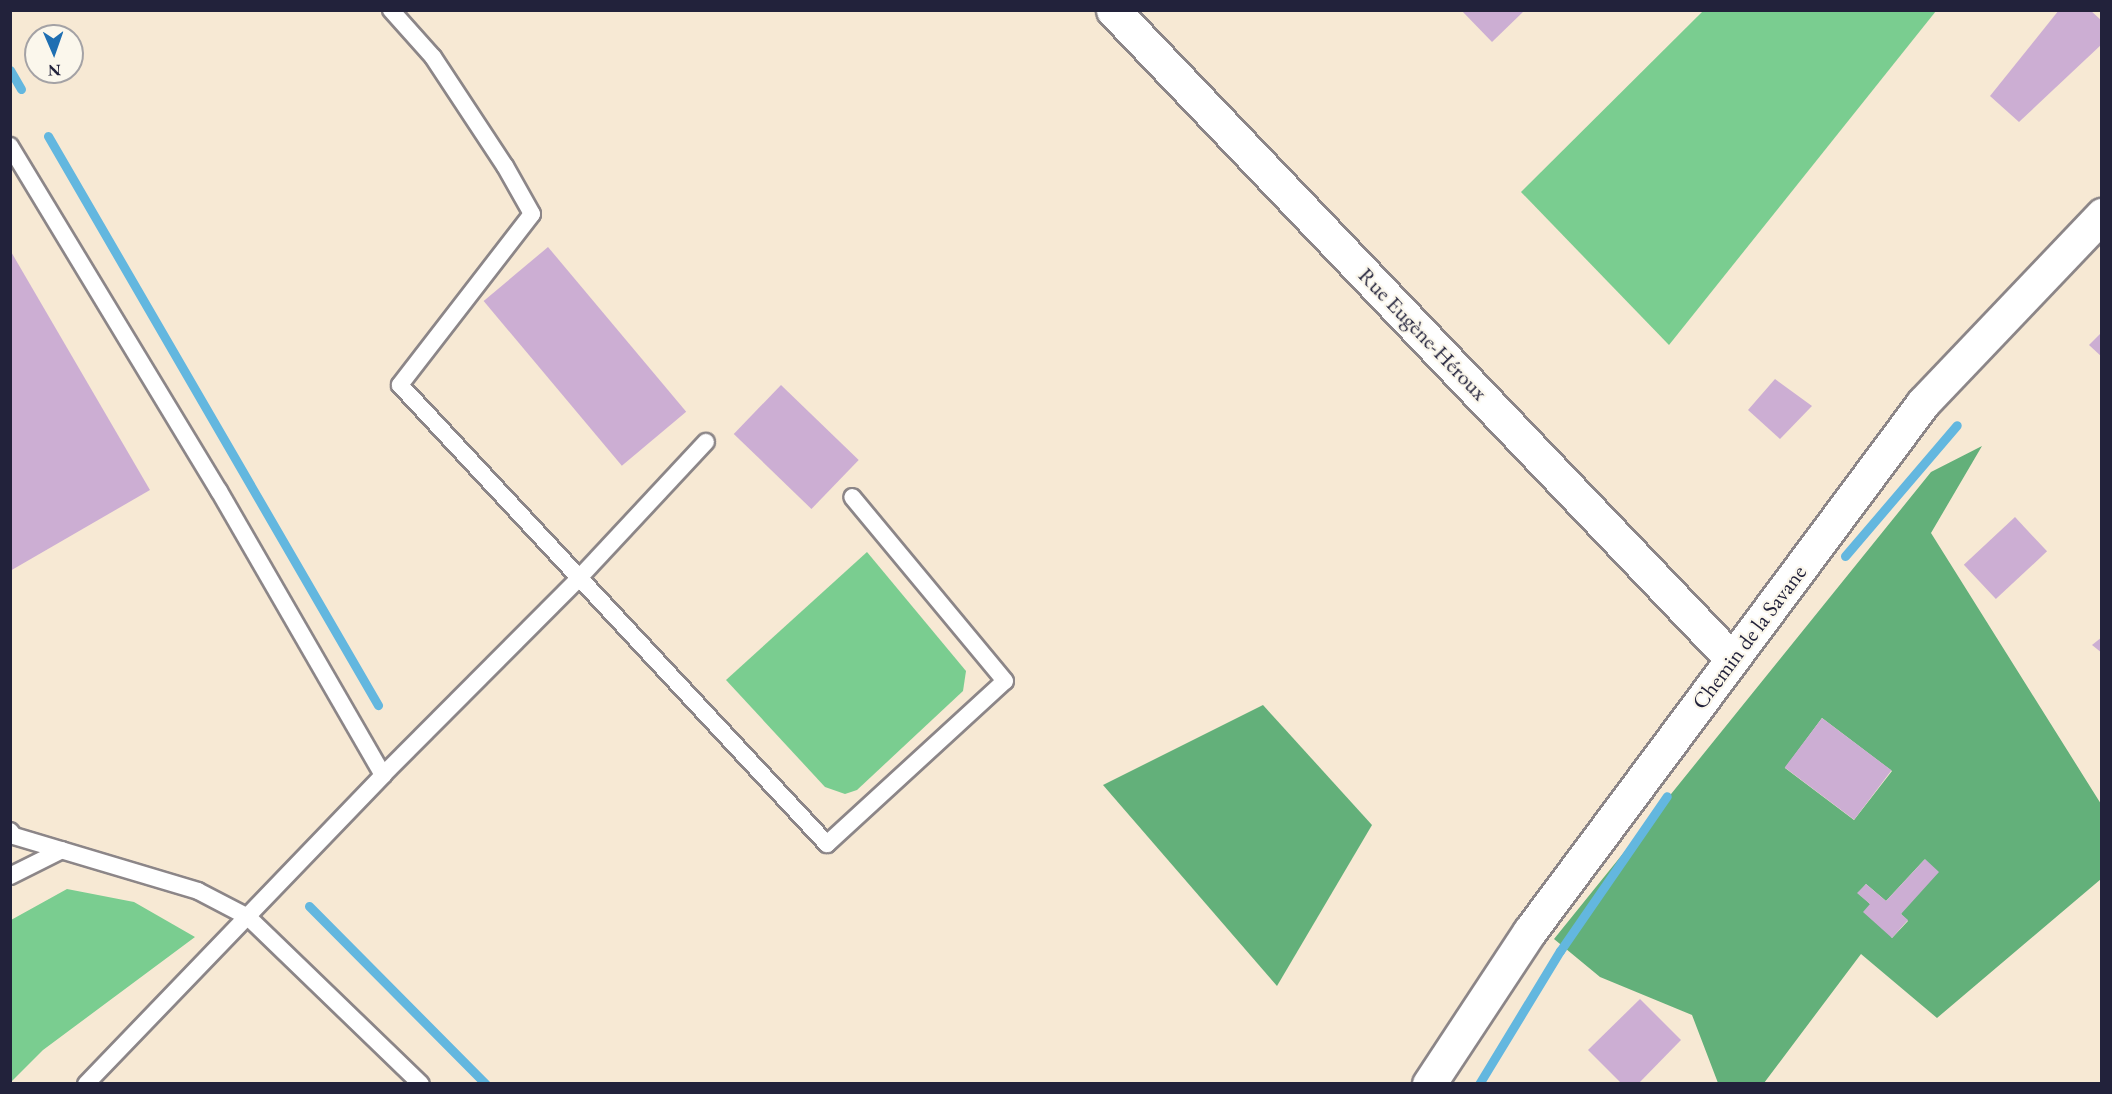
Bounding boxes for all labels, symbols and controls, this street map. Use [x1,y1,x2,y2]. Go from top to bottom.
north arrow [24,24,84,84]
text: N [48,60,61,81]
street label: Rue Eugène-Héroux [1353,262,1493,406]
street label: Chemin de la Savane [1686,560,1812,714]

